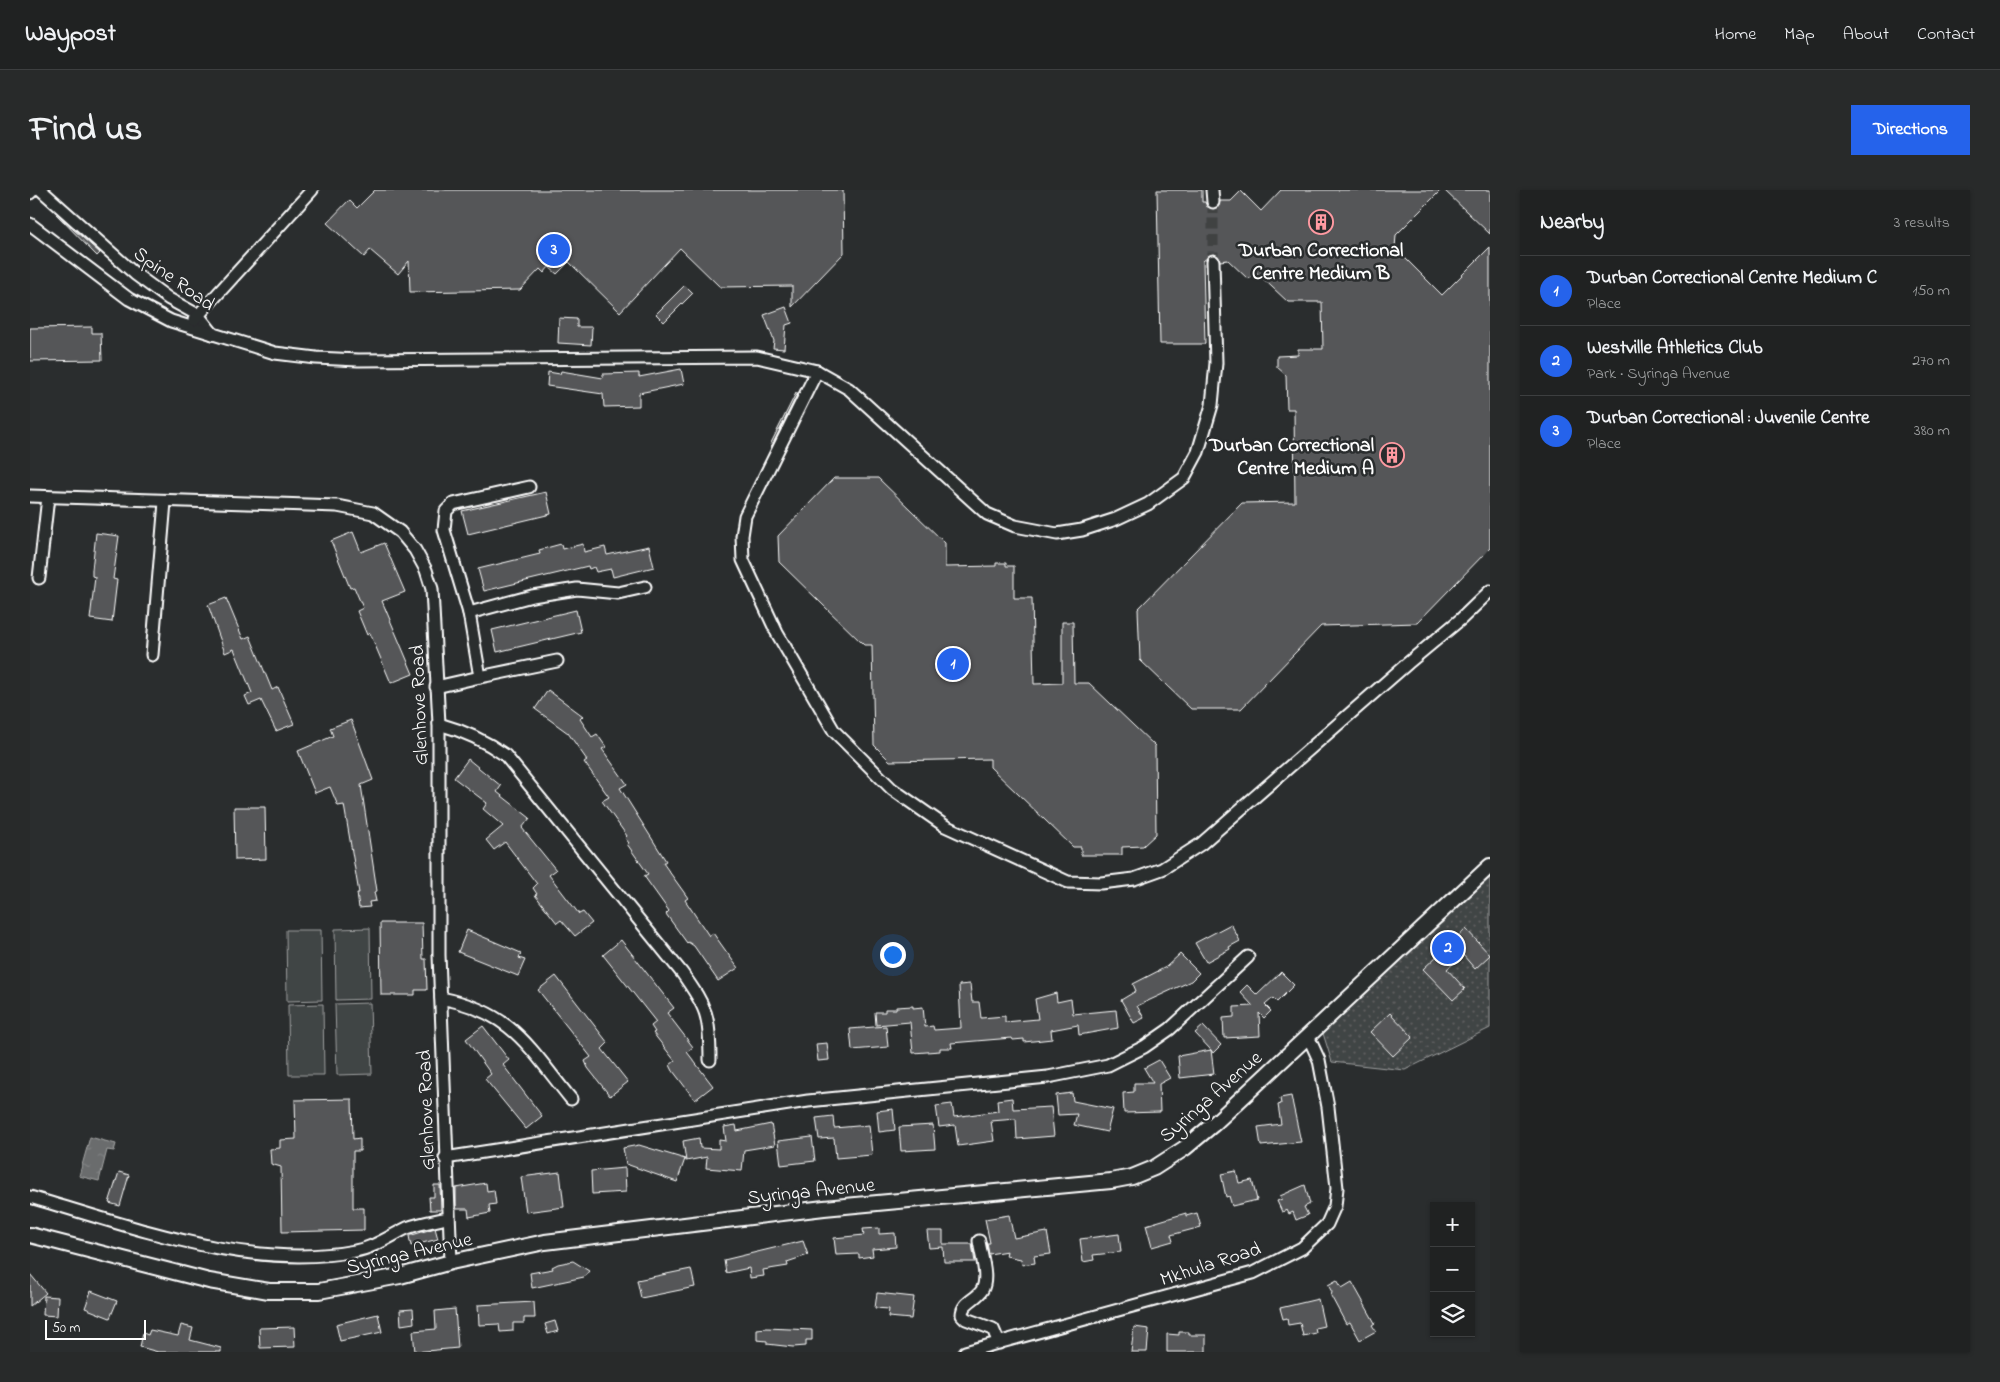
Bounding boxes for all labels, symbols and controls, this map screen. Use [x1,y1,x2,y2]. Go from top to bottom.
text: Waypost [25,17,116,52]
text: Home [1715,22,1756,48]
text: Map [1784,22,1815,48]
text: About [1843,22,1889,48]
text: Contact [1917,22,1975,48]
text: Find us [30,105,142,156]
button: Directions [1851,105,1970,155]
text: Nearby [1540,208,1604,238]
building icon: Durban Correctional Centre Medium B [1308,209,1334,235]
text: 3 results [1894,211,1950,235]
pin: 3 [538,231,570,269]
place label: Durban Correctional Centre Medium B [1238,237,1403,289]
street label: Spine Road [127,240,220,320]
text: Durban Correctional Centre Medium C [1587,265,1877,292]
text: 1 [1553,279,1559,303]
text: 150 m [1912,279,1950,303]
text: Place [1587,292,1621,316]
text: Westville Athletics Club [1587,335,1763,362]
text: 2 [1552,349,1560,373]
text: 270 m [1912,349,1950,373]
text: Park · Syringa Avenue [1587,362,1730,386]
text: Durban Correctional : Juvenile Centre [1587,405,1870,432]
text: 3 [1553,419,1559,443]
text: 380 m [1914,419,1950,443]
place label: Durban Correctional Centre Medium A [1208,432,1374,484]
text: Place [1587,432,1621,456]
building icon: Durban Correctional Centre Medium A [1379,442,1405,468]
street label: Glenhove Road [404,644,437,766]
pin: 1 [937,645,969,683]
pin: 2 [1432,929,1464,967]
your location [880,942,906,968]
street label: Syringa Avenue [1154,1045,1270,1152]
street label: Glenhove Road [411,1049,444,1171]
street label: Syringa Avenue [746,1171,877,1215]
map controls [1430,1202,1475,1337]
button: + [1430,1202,1475,1247]
street label: Syringa Avenue [344,1226,476,1284]
street label: Mkhula Road [1157,1235,1265,1295]
button: − [1430,1247,1475,1292]
button: layers [1430,1292,1475,1337]
scale bar [45,1317,146,1340]
text: 50 m [52,1318,80,1339]

